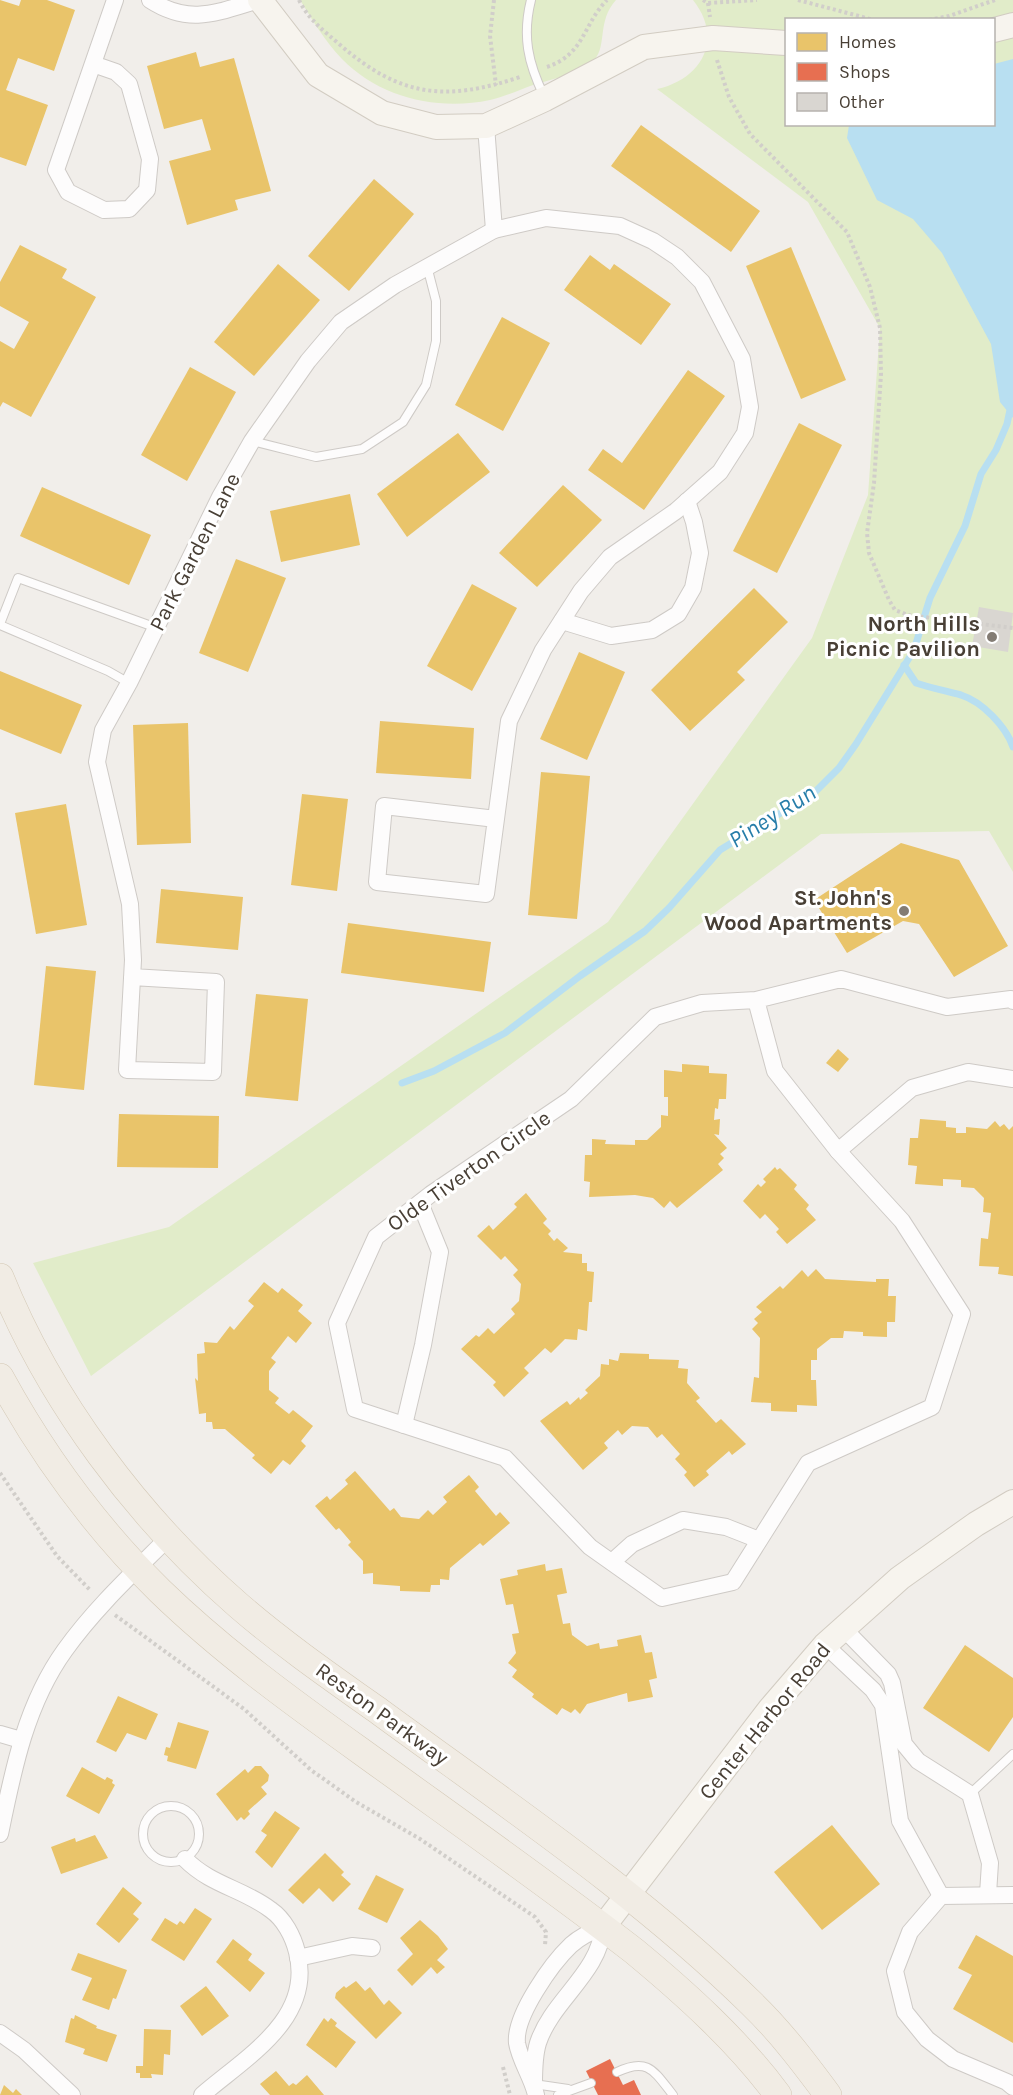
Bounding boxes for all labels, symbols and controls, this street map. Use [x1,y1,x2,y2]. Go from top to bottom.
legend [785,18,995,126]
text: Homes [839,31,896,53]
text: Shops [839,61,891,83]
text: Other [839,91,884,113]
street label: Park Garden Lane [144,469,246,635]
place label: North Hills Picnic Pavilion [826,611,980,662]
marker: North Hills Picnic Pavilion [985,630,999,644]
water label: Piney Run [723,778,821,854]
place label: St. John's Wood Apartments [704,885,892,936]
marker: St. John's Wood Apartments [897,904,911,918]
street label: Olde Tiverton Circle [382,1105,556,1237]
street label: Center Harbor Road [694,1637,836,1805]
street label: Reston Parkway [310,1657,454,1771]

